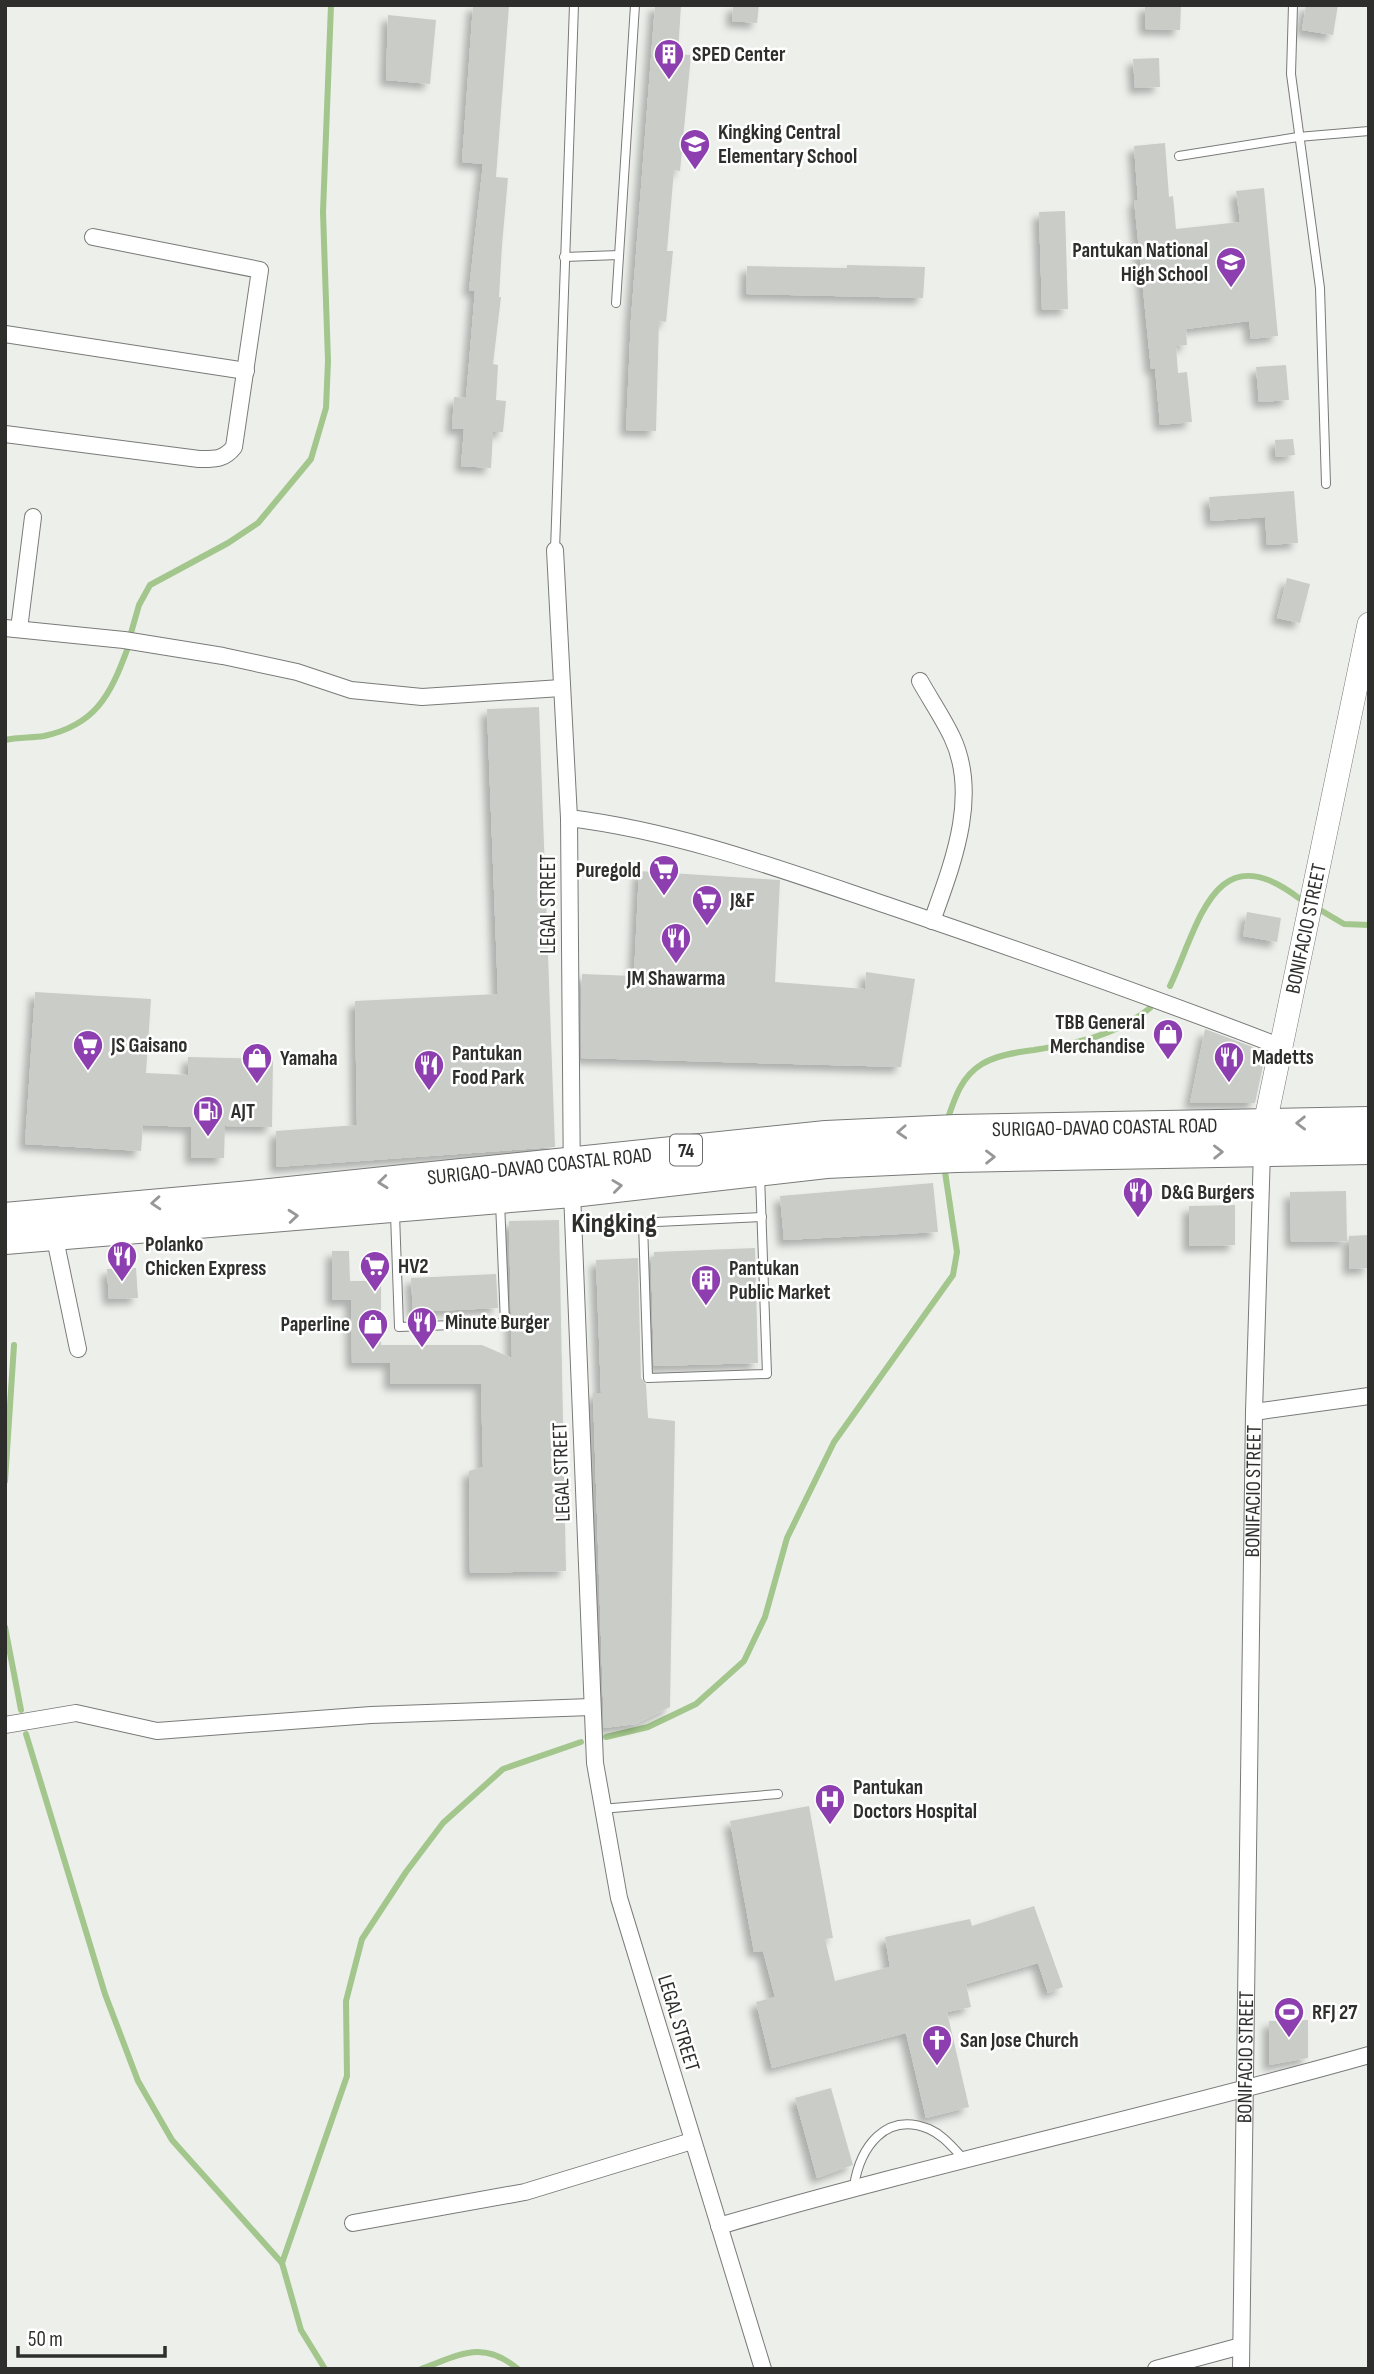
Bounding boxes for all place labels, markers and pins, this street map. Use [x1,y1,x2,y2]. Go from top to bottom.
building icon: SPED Center [652,37,686,81]
place label: SPED Center [692,42,786,67]
place label: Kingking Central Elementary School [718,120,857,169]
school or university icon: Kingking Central Elementary School [678,127,712,171]
place label: Pantukan National High School [1072,238,1208,287]
school or university icon: Pantukan National High School [1214,245,1248,289]
supermarket icon: Puregold [647,853,681,897]
place label: Puregold [576,858,641,883]
supermarket icon: J&F [690,883,724,927]
place label: J&F [729,888,755,913]
restaurant icon: JM Shawarma [659,921,693,965]
place label: JM Shawarma [626,966,725,991]
place label: TBB General Merchandise [1050,1010,1145,1059]
shop icon: TBB General Merchandise [1151,1017,1185,1061]
supermarket icon: JS Gaisano [71,1028,105,1072]
place label: JS Gaisano [110,1033,187,1058]
restaurant icon: Madetts [1212,1040,1246,1084]
shop icon: Yamaha [240,1041,274,1085]
place label: Pantukan Food Park [452,1041,524,1090]
place label: Madetts [1252,1045,1314,1070]
place label: Yamaha [280,1046,338,1071]
restaurant icon: Pantukan Food Park [412,1048,446,1092]
fuel station icon: AJT [191,1094,225,1138]
place label: AJT [230,1099,255,1124]
restaurant icon: D&G Burgers [1121,1175,1155,1219]
place label: D&G Burgers [1161,1180,1255,1205]
place label: Polanko Chicken Express [145,1232,266,1281]
restaurant icon: Polanko Chicken Express [105,1239,139,1283]
supermarket icon: HV2 [358,1249,392,1293]
place label: HV2 [398,1254,428,1279]
place label: Pantukan Public Market [729,1256,830,1305]
building icon: Pantukan Public Market [689,1263,723,1307]
restaurant icon: Minute Burger [405,1305,439,1349]
shop icon: Paperline [356,1307,390,1351]
place label: Minute Burger [445,1310,550,1335]
place label: Paperline [280,1312,350,1337]
place label: Pantukan Doctors Hospital [853,1775,977,1824]
hospital icon: Pantukan Doctors Hospital [813,1782,847,1826]
sports icon: RFJ 27 [1272,1995,1306,2039]
place label: RFJ 27 [1312,2000,1358,2025]
church icon: San Jose Church [920,2023,954,2067]
place label: San Jose Church [960,2028,1079,2053]

